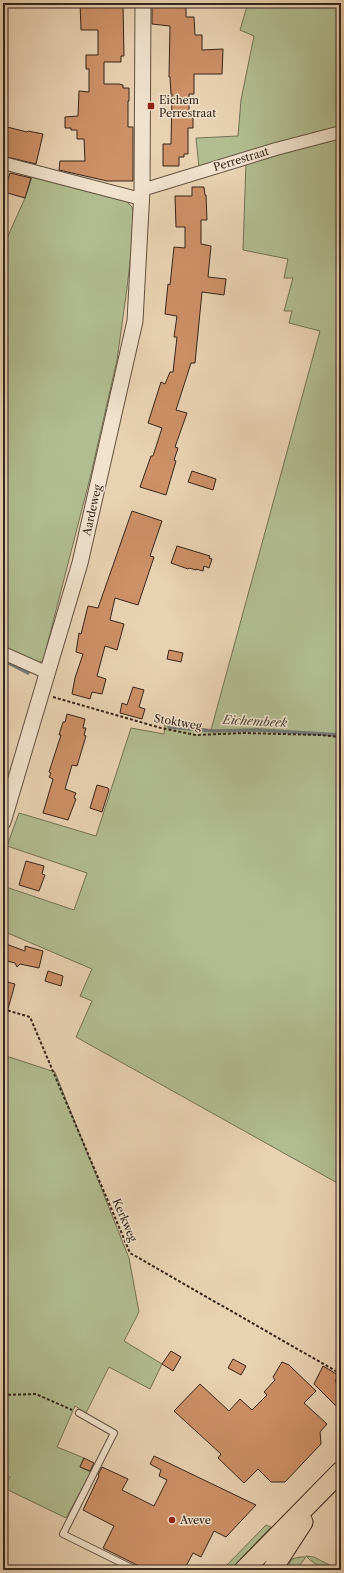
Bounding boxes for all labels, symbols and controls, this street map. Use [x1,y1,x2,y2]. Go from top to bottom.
place label: Eichem Perrestraat [159,93,216,120]
marker: Eichem Perrestraat [146,101,156,111]
street label: Perrestraat [212,144,270,174]
street label: Aardeweg [79,483,105,538]
street label: Stoktweg [153,711,203,733]
water label: Eichembeek [221,712,288,730]
street label: Kerkweg [110,1196,140,1244]
place label: Aveve [179,1513,211,1527]
marker: Aveve [167,1515,177,1525]

